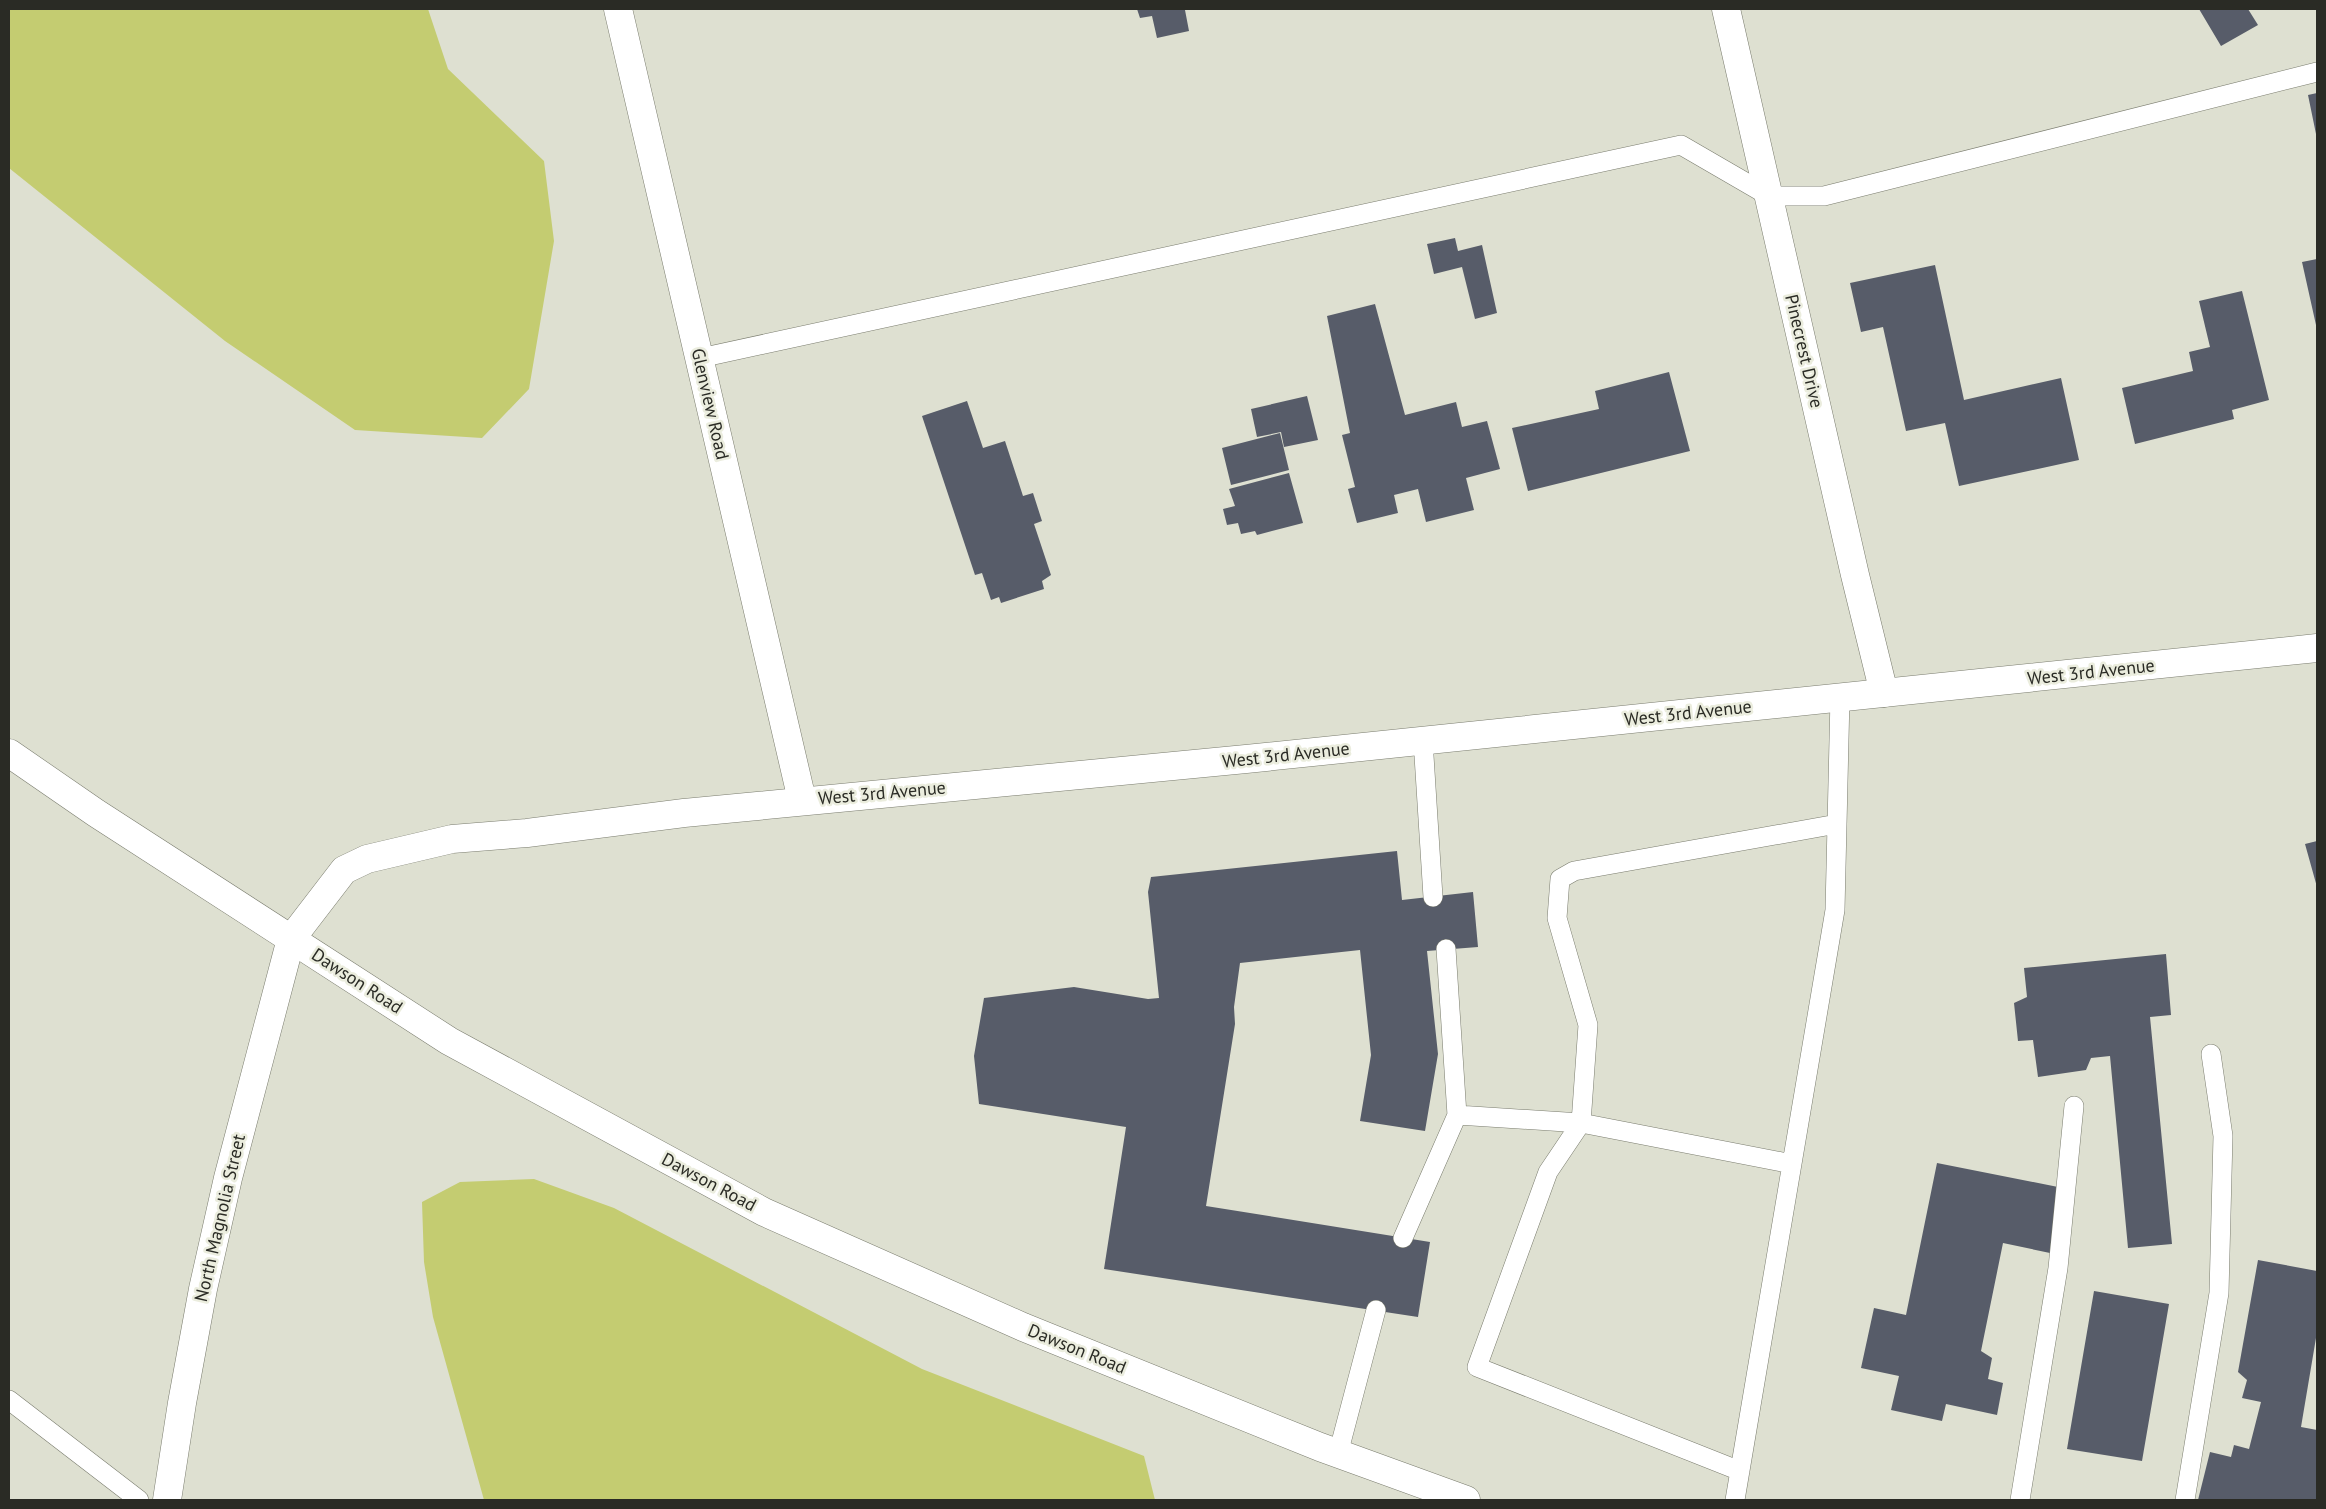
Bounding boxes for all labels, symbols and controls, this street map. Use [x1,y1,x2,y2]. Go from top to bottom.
street label: Pinecrest Drive [1780,292,1829,410]
street label: Glenview Road [687,346,734,462]
street label: West 3rd Avenue [2026,653,2156,690]
street label: West 3rd Avenue [1623,694,1753,731]
street label: West 3rd Avenue [1221,736,1351,773]
street label: West 3rd Avenue [817,775,947,810]
street label: Dawson Road [307,943,407,1019]
street label: North Magnolia Street [189,1132,250,1304]
street label: Dawson Road [658,1147,761,1216]
street label: Dawson Road [1025,1318,1130,1379]

